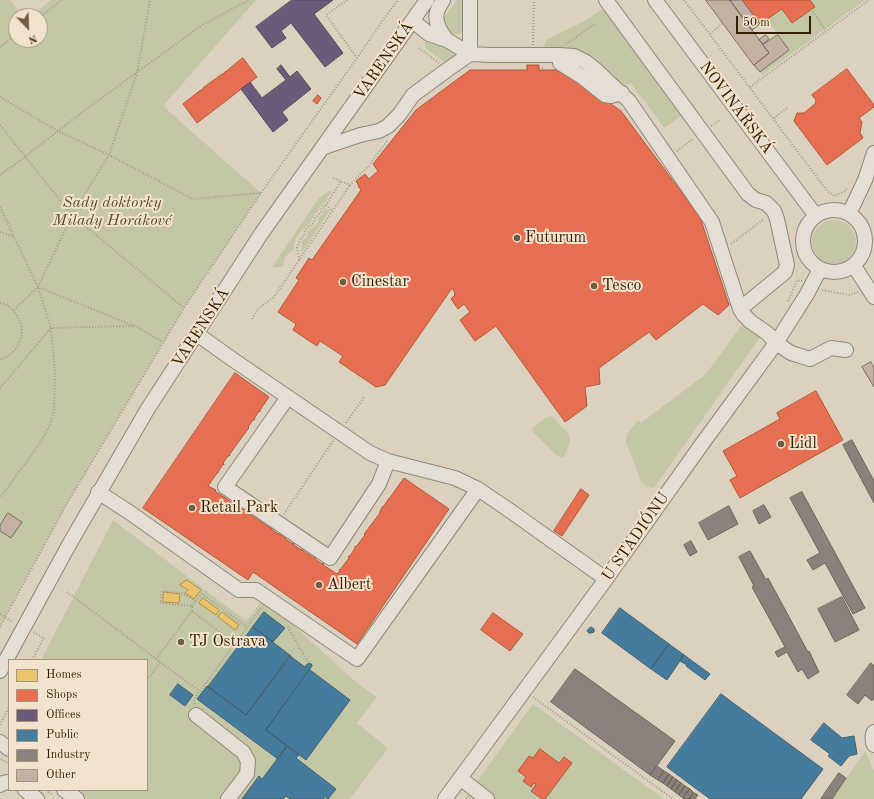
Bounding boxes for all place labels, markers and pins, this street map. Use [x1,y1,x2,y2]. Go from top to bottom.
place label: Futurum [525,228,586,248]
marker: Futurum [512,233,522,243]
place label: Cinestar [351,272,409,292]
place label: Tesco [602,276,642,296]
marker: Cinestar [338,277,348,287]
marker: Tesco [589,281,599,291]
place label: Lidl [789,434,817,454]
marker: Lidl [776,439,786,449]
place label: Retail Park [200,498,278,518]
marker: Retail Park [187,503,197,513]
place label: Albert [327,575,371,595]
marker: Albert [314,580,324,590]
place label: TJ Ostrava [189,632,266,652]
marker: TJ Ostrava [176,637,186,647]

